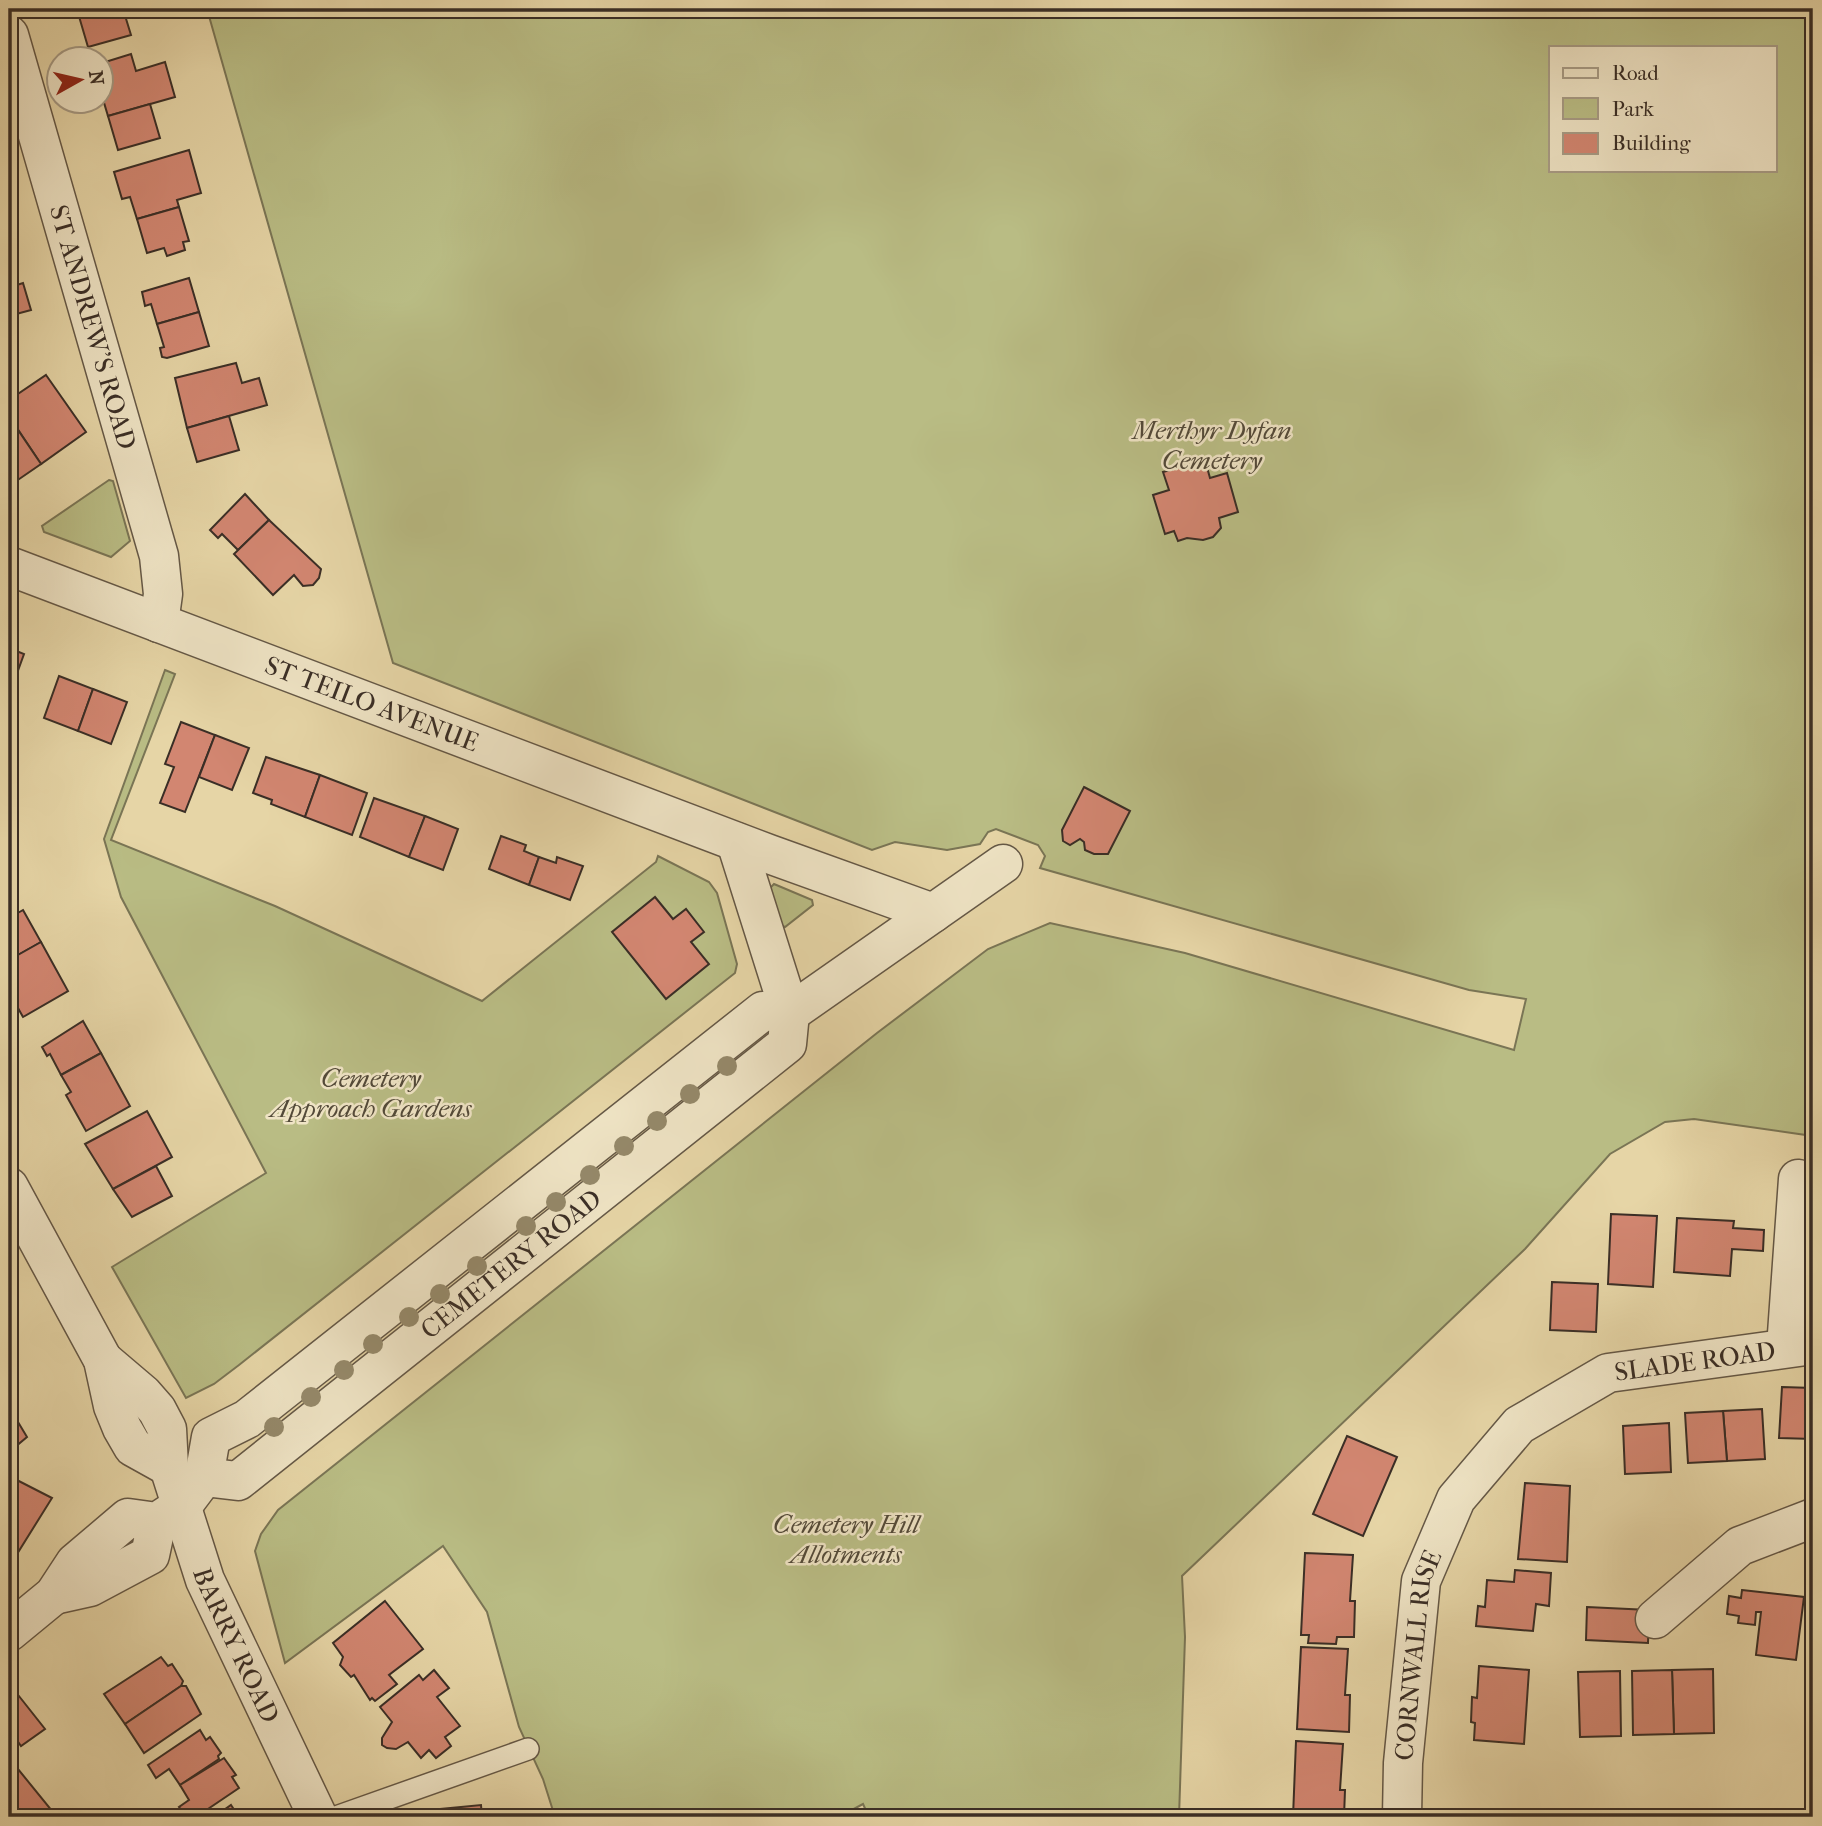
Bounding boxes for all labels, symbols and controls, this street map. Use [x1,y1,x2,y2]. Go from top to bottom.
north arrow [46,46,116,116]
legend [1549,46,1776,172]
text: Road [1612,61,1659,85]
text: N [84,69,108,87]
text: Park [1612,97,1654,121]
text: Building [1612,131,1691,155]
street label: ST ANDREW'S ROAD [43,201,143,453]
park label: Merthyr Dyfan Cemetery [1130,415,1292,476]
street label: ST TEILO AVENUE [261,649,483,758]
park label: Cemetery Approach Gardens [267,1063,473,1124]
street label: CEMETERY ROAD [414,1182,607,1345]
street label: SLADE ROAD [1612,1335,1777,1387]
park label: Cemetery Hill Allotments [773,1509,922,1570]
street label: CORNWALL RISE [1388,1545,1448,1762]
street label: BARRY ROAD [187,1564,286,1728]

